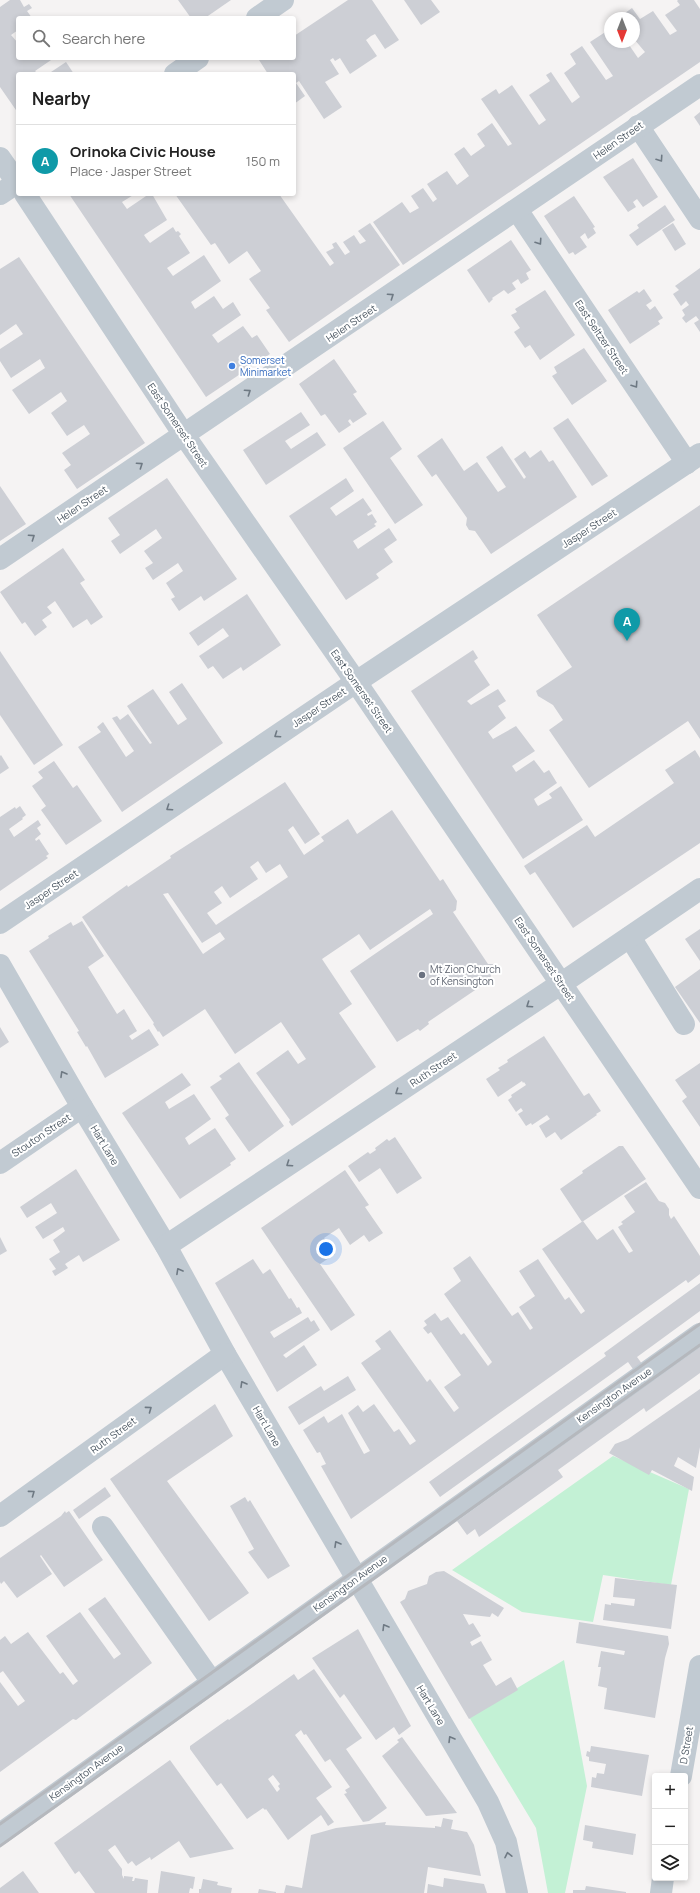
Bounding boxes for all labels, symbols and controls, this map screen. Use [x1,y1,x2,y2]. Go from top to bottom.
north arrow [604,12,640,48]
search box [16,16,296,60]
icon: search [30,27,52,49]
text: Search here [62,28,145,49]
text: Nearby [32,87,90,110]
street label: Helen Street [590,118,646,162]
text: Orinoka Civic House [70,141,216,162]
text: A [41,152,49,170]
text: 150 m [246,152,280,170]
one-way arrow [655,154,662,161]
text: Place · Jasper Street [70,162,192,180]
one-way arrow [534,238,541,245]
one-way arrow [387,293,394,301]
street label: East Seltzer Street [572,297,632,377]
street label: Helen Street [323,301,379,345]
place label: Somerset Minimarket [240,353,291,379]
marker: Somerset Minimarket [227,361,237,371]
street label: East Somerset Street [145,380,211,470]
one-way arrow [630,381,638,388]
one-way arrow [244,389,251,397]
one-way arrow [136,462,143,469]
street label: Helen Street [54,482,110,526]
street label: Jasper Street [559,505,619,551]
one-way arrow [28,535,35,542]
pin: A [614,608,640,641]
street label: East Somerset Street [328,647,396,735]
street label: Jasper Street [289,684,349,730]
one-way arrow [274,730,281,738]
one-way arrow [167,803,174,810]
street label: Jasper Street [21,866,81,912]
street label: East Somerset Street [512,914,578,1004]
place label: Mt Zion Church of Kensington [430,962,501,988]
marker: Mt Zion Church of Kensington [417,970,427,980]
one-way arrow [527,1000,534,1007]
street label: Ruth Street [407,1048,459,1090]
one-way arrow [60,1071,67,1078]
one-way arrow [395,1087,402,1095]
street label: Stouton Street [9,1110,73,1160]
street label: Hart Lane [88,1122,123,1168]
one-way arrow [286,1159,293,1167]
your location [316,1239,336,1259]
one-way arrow [177,1268,184,1275]
street label: Kensington Avenue [574,1364,654,1426]
one-way arrow [240,1381,247,1388]
street label: Hart Lane [250,1403,284,1449]
one-way arrow [144,1407,151,1414]
street label: Ruth Street [87,1414,139,1456]
one-way arrow [27,1491,34,1498]
one-way arrow [334,1541,341,1549]
street label: Kensington Avenue [310,1551,390,1615]
one-way arrow [382,1624,389,1631]
street label: Hart Lane [414,1682,449,1728]
street label: D Street [676,1725,696,1765]
one-way arrow [448,1736,456,1743]
street label: Kensington Avenue [46,1740,126,1804]
map controls [652,1773,688,1881]
button: + [652,1773,688,1809]
button: − [652,1809,688,1845]
button: layers [652,1845,688,1881]
one-way arrow [505,1852,513,1858]

